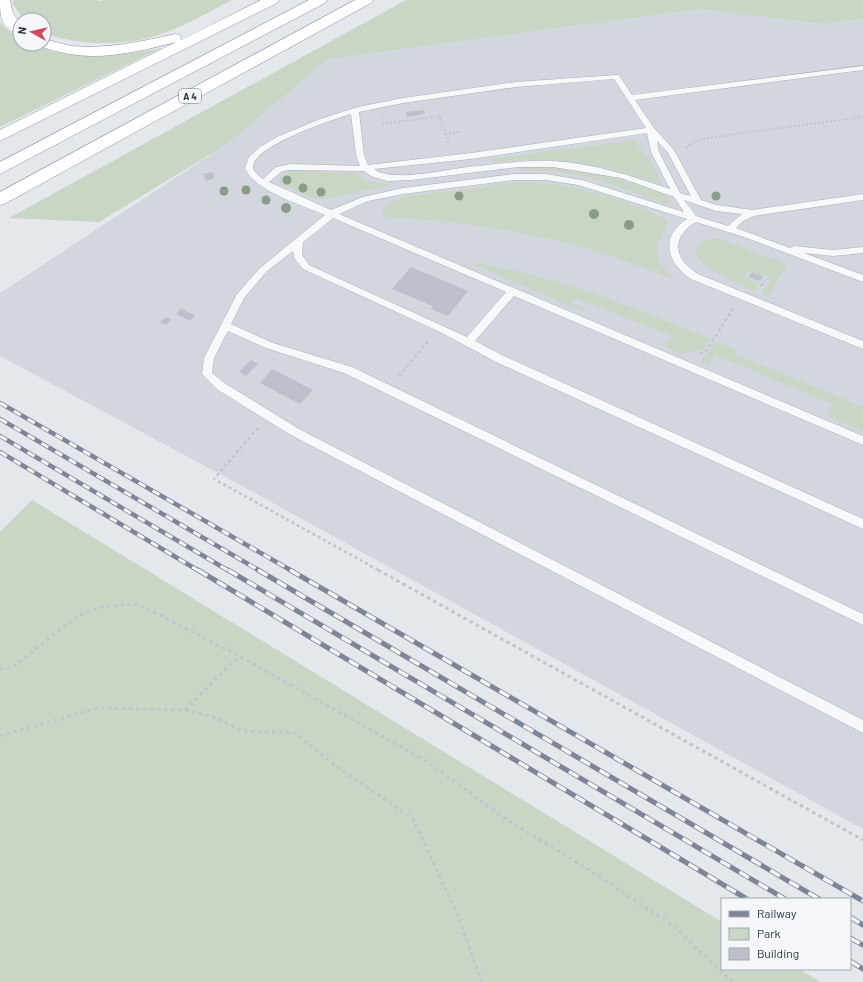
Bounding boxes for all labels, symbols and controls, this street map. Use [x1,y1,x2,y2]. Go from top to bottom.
north arrow [12,12,52,52]
text: N [15,26,29,35]
road number: A 4 [179,89,201,103]
legend [721,898,851,970]
text: Railway [757,906,797,920]
text: Park [757,926,781,940]
text: Building [757,946,799,960]

